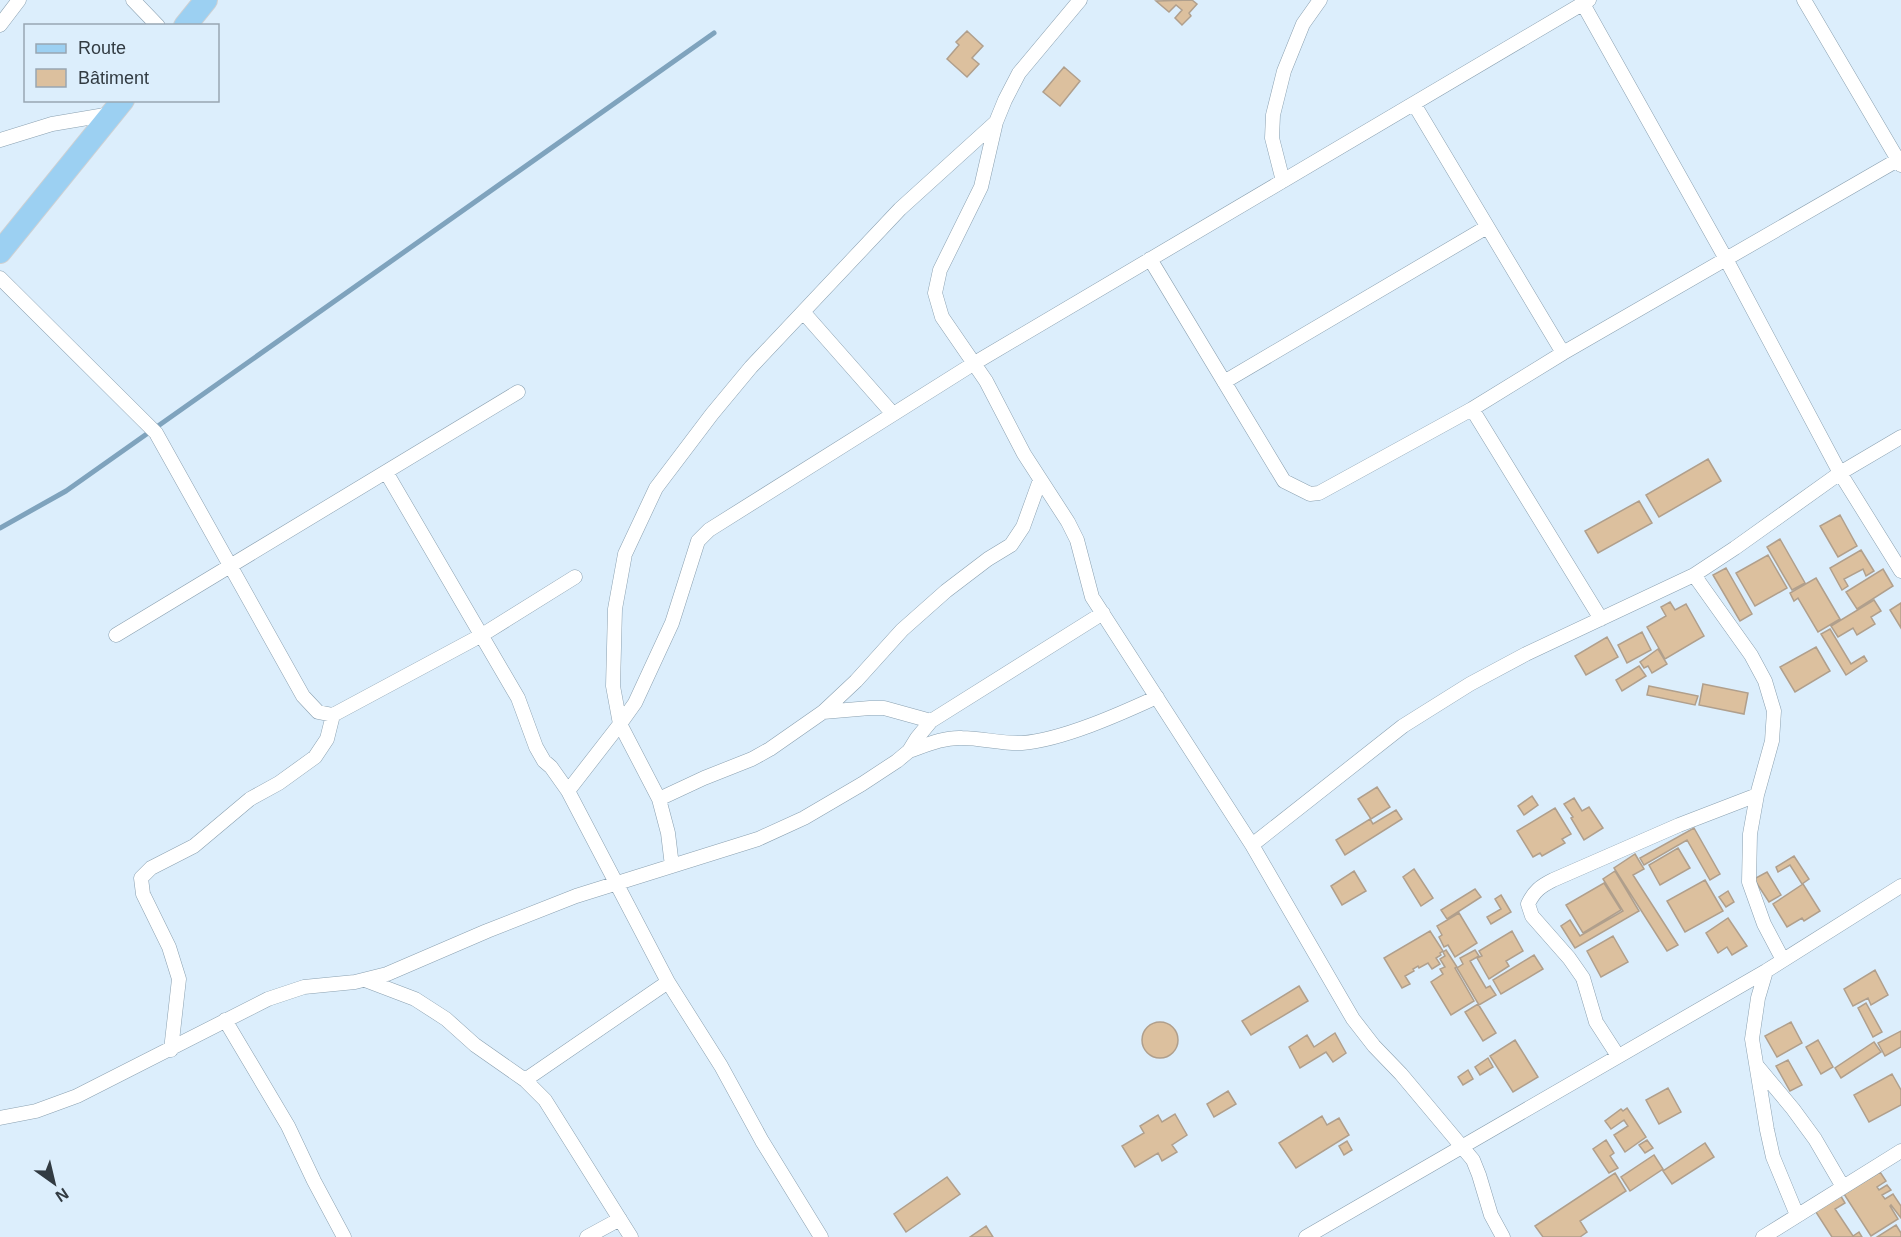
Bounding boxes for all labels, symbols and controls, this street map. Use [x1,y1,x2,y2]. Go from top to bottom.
legend [24,24,219,102]
text: Route [78,38,126,58]
text: Bâtiment [78,68,149,88]
north arrow [24,1153,84,1213]
text: N [53,1185,72,1205]

